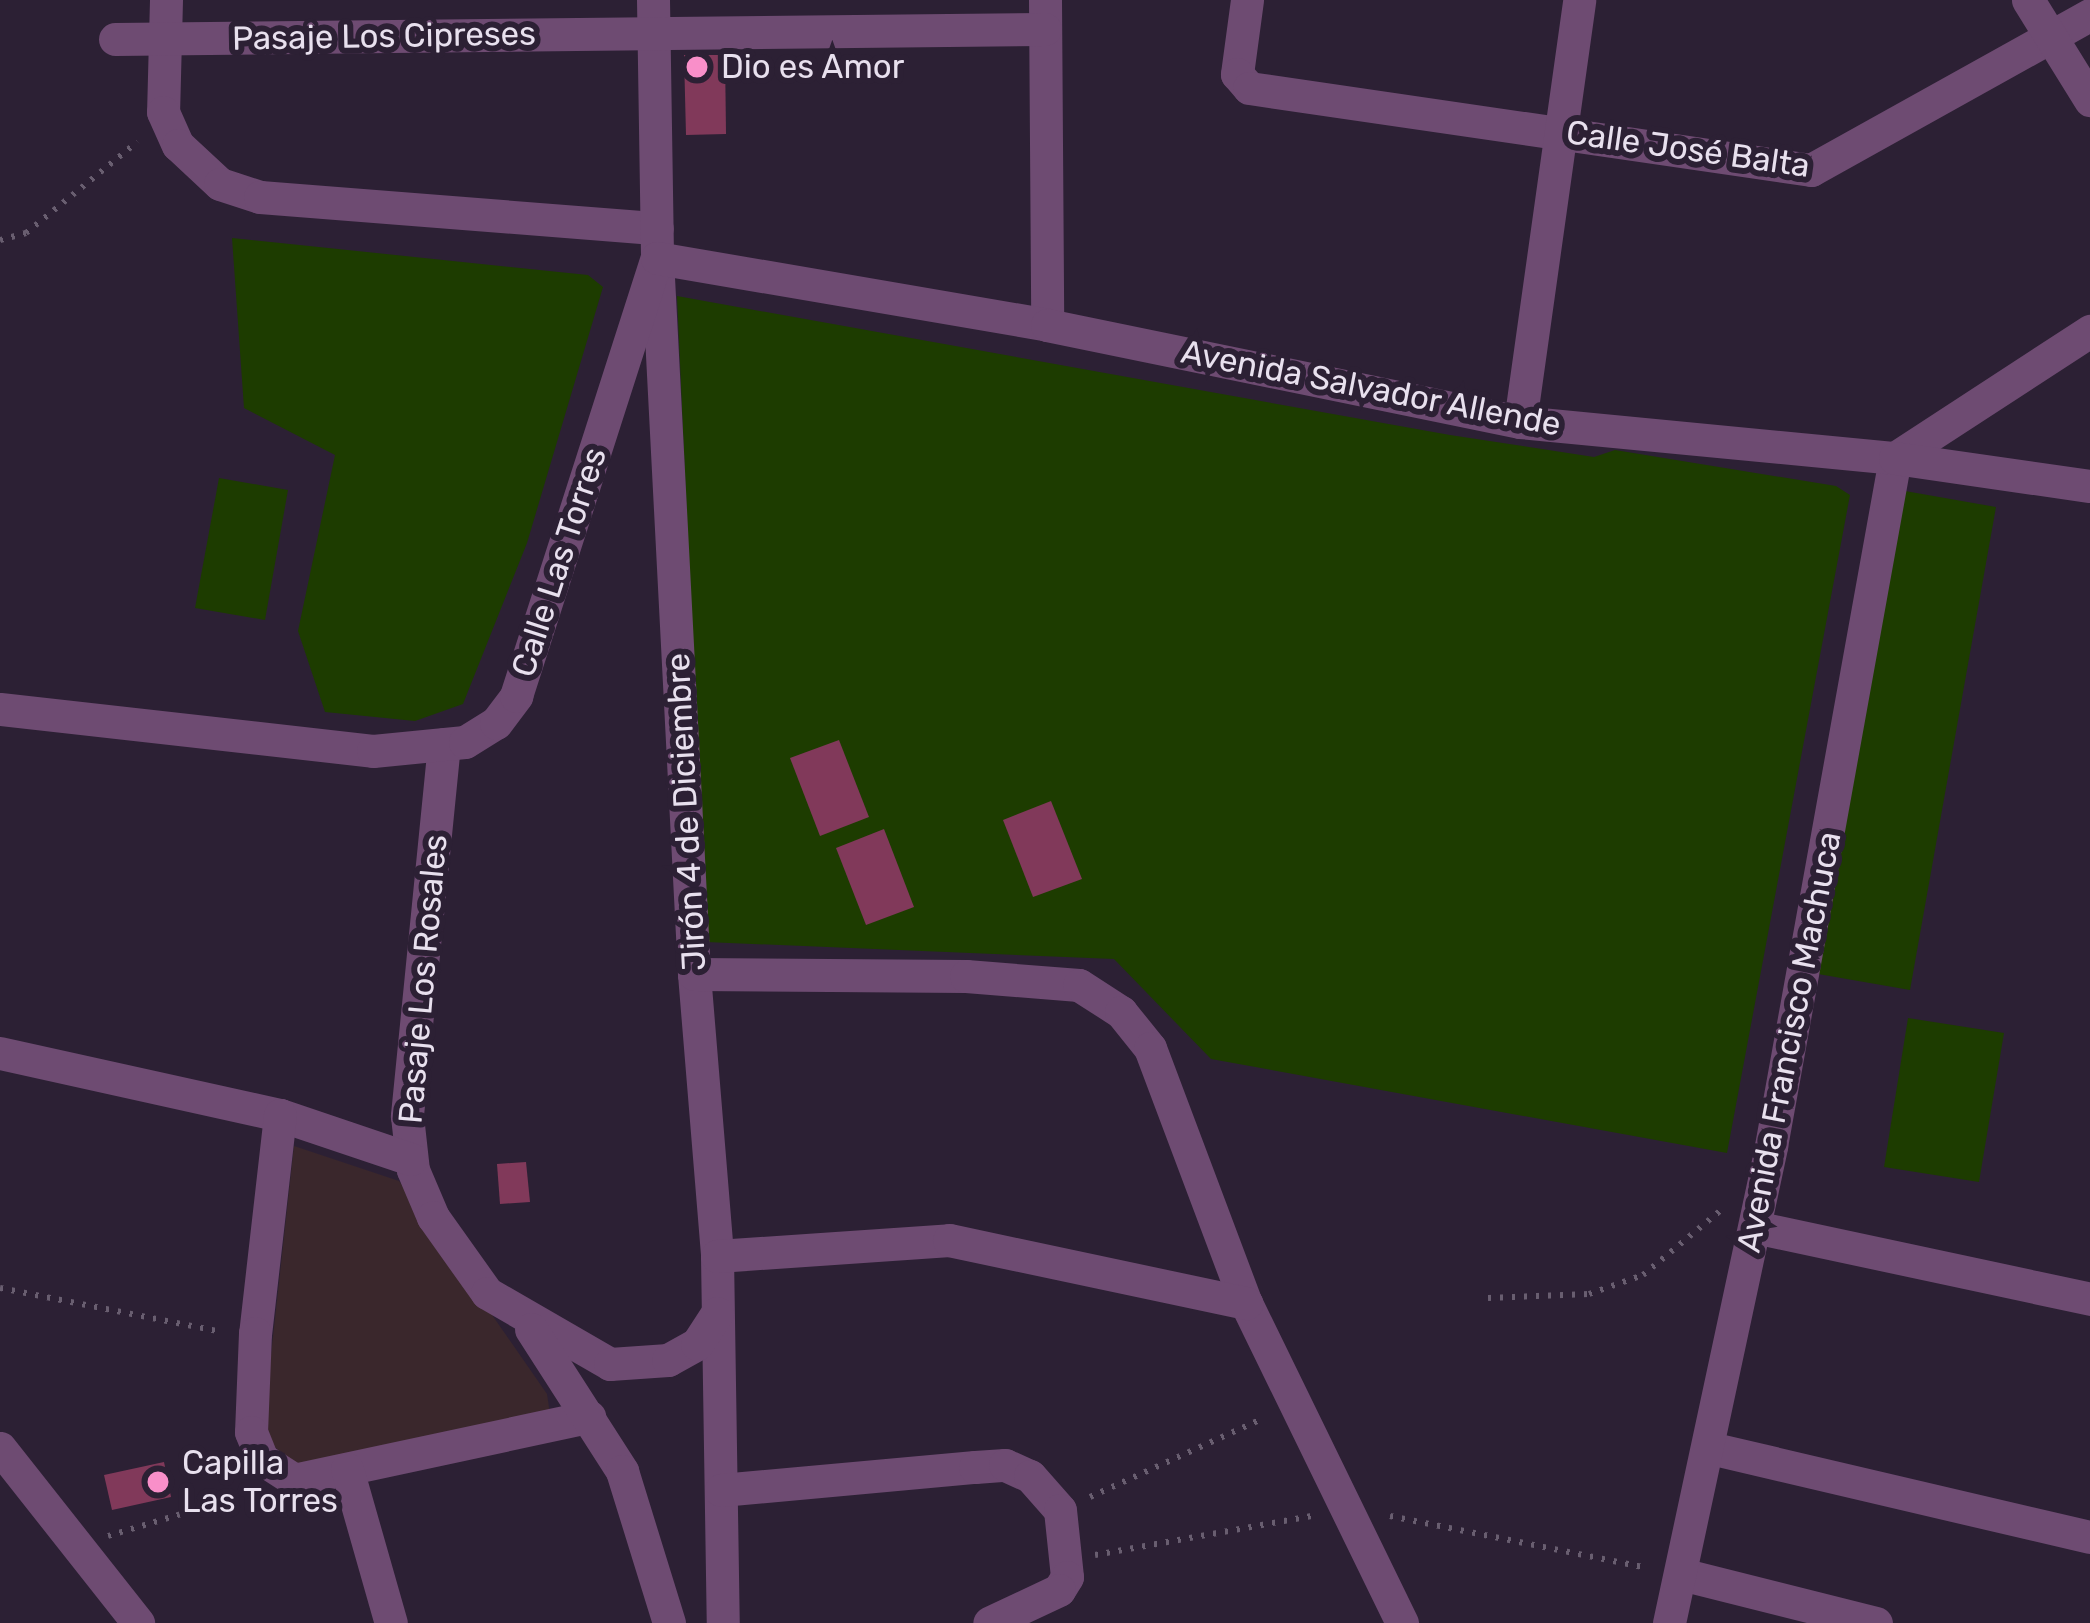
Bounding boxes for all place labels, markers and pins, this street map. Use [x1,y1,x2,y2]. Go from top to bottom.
place label: Dio es Amor [721,47,905,87]
marker: Dio es Amor [684,54,710,80]
place label: Capilla Las Torres [182,1443,339,1521]
marker: Capilla Las Torres [145,1469,171,1495]

